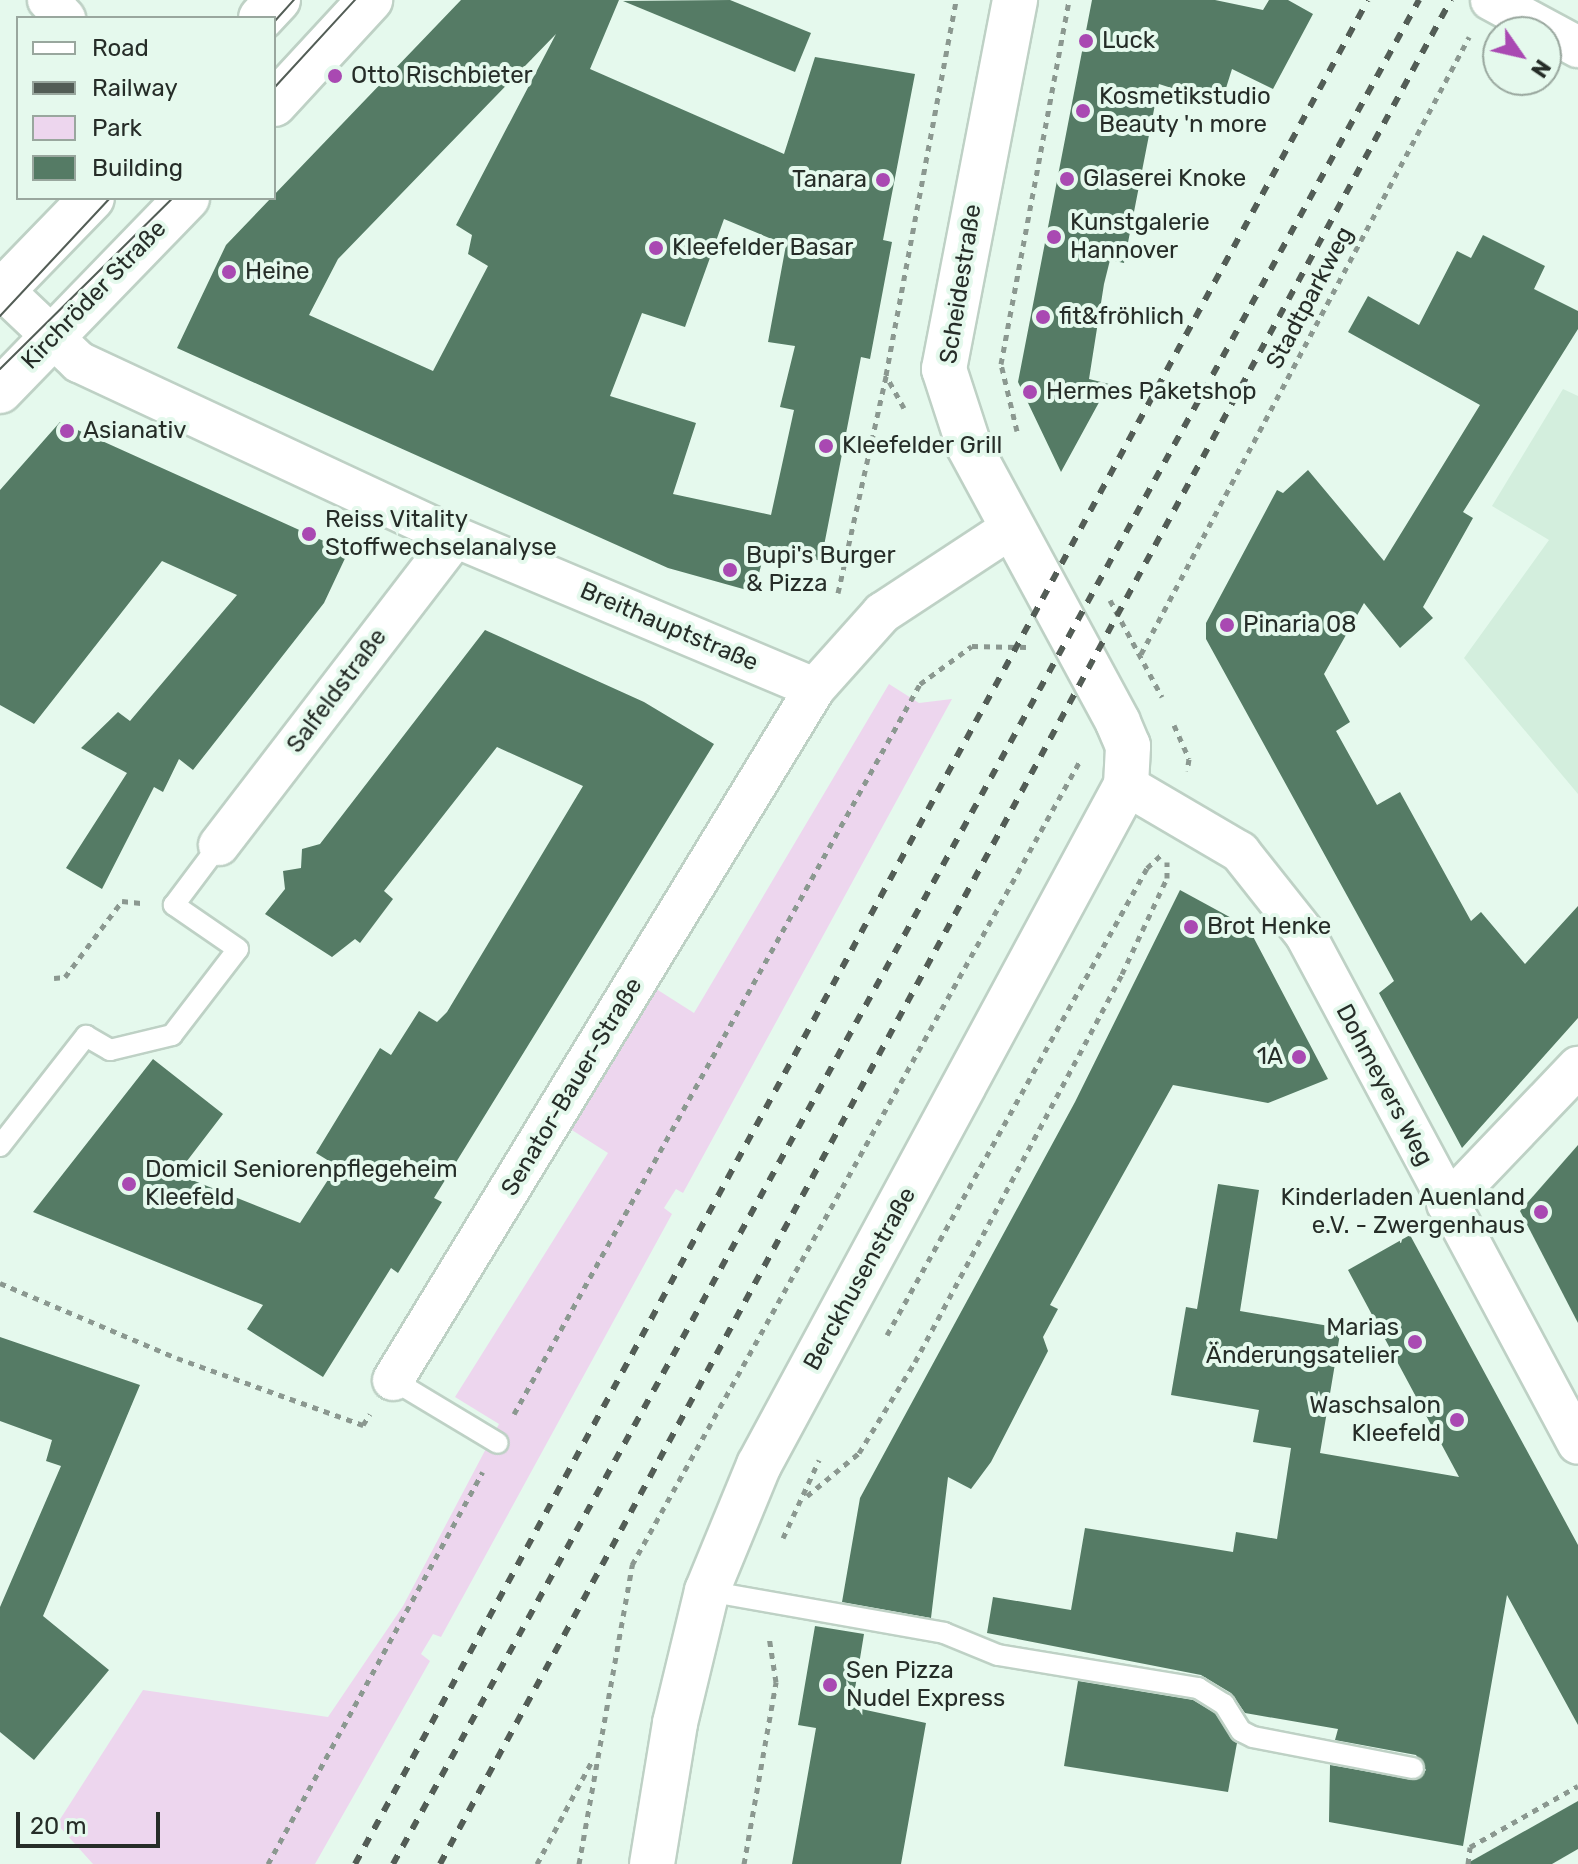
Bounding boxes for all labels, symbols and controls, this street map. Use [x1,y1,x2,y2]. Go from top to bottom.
legend [16,16,276,200]
north arrow [1482,16,1562,96]
place label: Luck [1102,27,1155,55]
marker: Luck [1077,32,1095,50]
text: Road [92,34,149,62]
text: N [1525,54,1556,83]
place label: Otto Rischbieter [351,62,533,90]
marker: Otto Rischbieter [326,67,344,85]
text: Railway [92,74,178,102]
place label: Kosmetikstudio Beauty 'n more [1099,83,1271,139]
marker: Kosmetikstudio Beauty 'n more [1074,102,1092,120]
text: Park [92,114,142,142]
text: Building [92,154,183,182]
place label: Glaserei Knoke [1083,165,1246,193]
place label: Tanara [792,166,867,194]
marker: Glaserei Knoke [1058,170,1076,188]
marker: Tanara [874,171,892,189]
street label: Scheidestraße [934,202,988,366]
place label: Kunstgalerie Hannover [1070,209,1210,265]
street label: Kirchröder Straße [15,214,173,376]
street label: Stadtparkweg [1260,222,1360,374]
marker: Kunstgalerie Hannover [1045,228,1063,246]
place label: Kleefelder Basar [672,234,854,262]
marker: Kleefelder Basar [647,239,665,257]
place label: Heine [245,258,309,286]
marker: Heine [220,263,238,281]
place label: fit&fröhlich [1059,303,1184,331]
marker: fit&fröhlich [1034,308,1052,326]
place label: Hermes Paketshop [1046,378,1256,406]
marker: Hermes Paketshop [1021,383,1039,401]
place label: Asianativ [83,417,187,445]
marker: Asianativ [58,422,76,440]
place label: Kleefelder Grill [842,432,1003,460]
marker: Kleefelder Grill [817,437,835,455]
place label: Reiss Vitality Stoffwechselanalyse [325,506,557,562]
marker: Reiss Vitality Stoffwechselanalyse [300,525,318,543]
place label: Bupi's Burger & Pizza [746,542,896,598]
marker: Bupi's Burger & Pizza [721,561,739,579]
street label: Breithauptstraße [576,576,762,678]
place label: Pinaria 08 [1243,611,1357,639]
marker: Pinaria 08 [1218,616,1236,634]
street label: Salfeldstraße [281,623,393,759]
place label: Brot Henke [1207,913,1331,941]
marker: Brot Henke [1182,918,1200,936]
street label: Senator-Bauer-Straße [495,973,649,1201]
street label: Dohmeyers Weg [1329,999,1439,1171]
place label: 1A [1257,1043,1283,1071]
marker: 1A [1290,1048,1308,1066]
place label: Domicil Seniorenpflegeheim Kleefeld [145,1156,458,1212]
marker: Domicil Seniorenpflegeheim Kleefeld [120,1175,138,1193]
street label: Berckhusenstraße [798,1183,922,1375]
place label: Kinderladen Auenland e.V. - Zwergenhaus [1280,1184,1525,1240]
marker: Kinderladen Auenland e.V. - Zwergenhaus [1532,1203,1550,1221]
place label: Marias Änderungsatelier [1206,1314,1399,1370]
marker: Marias Änderungsatelier [1406,1333,1424,1351]
place label: Waschsalon Kleefeld [1309,1392,1441,1448]
marker: Waschsalon Kleefeld [1448,1411,1466,1429]
place label: Sen Pizza Nudel Express [846,1657,1005,1713]
marker: Sen Pizza Nudel Express [821,1676,839,1694]
scale bar [20,1796,164,1846]
text: 20 m [30,1812,87,1840]

